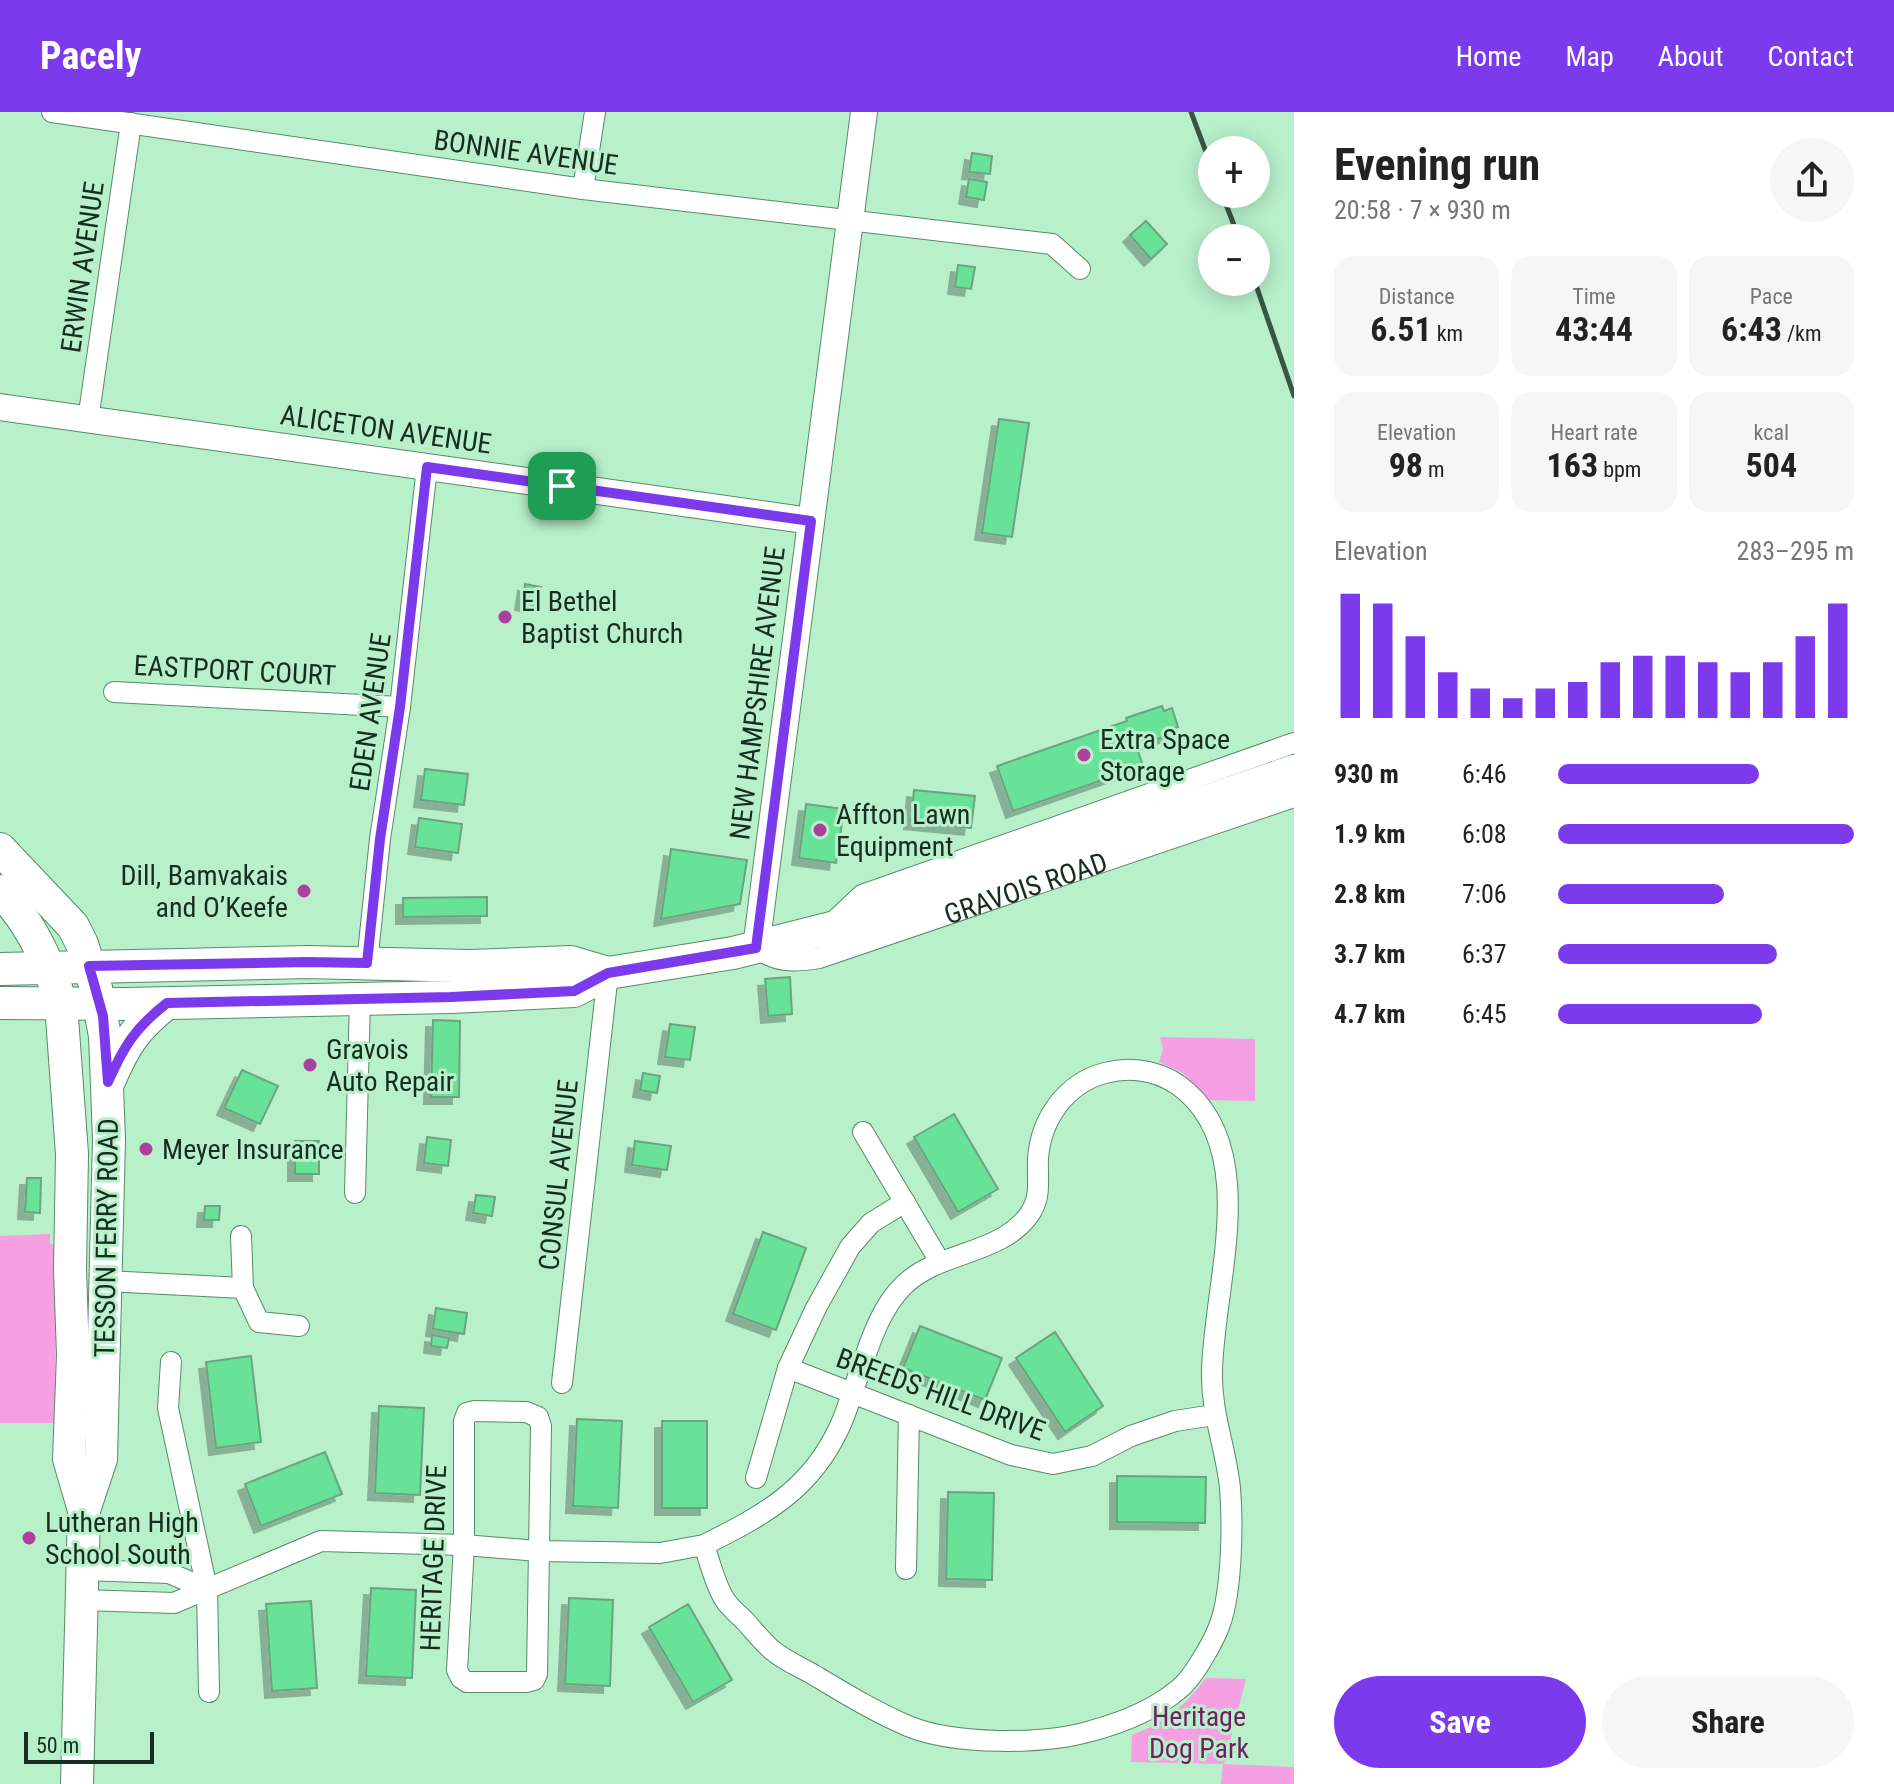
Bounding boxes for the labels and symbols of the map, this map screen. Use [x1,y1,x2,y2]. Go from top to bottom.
street label: BONNIE AVENUE [432,123,620,182]
street label: ERWIN AVENUE [54,179,111,355]
street label: ALICETON AVENUE [278,398,494,461]
pin [528,452,596,520]
street label: NEW HAMPSHIRE AVENUE [723,545,792,842]
place label: El Bethel Baptist Church [521,585,683,650]
marker: El Bethel Baptist Church [496,608,514,626]
street label: EDEN AVENUE [343,631,398,793]
street label: EASTPORT COURT [133,649,337,692]
place label: Extra Space Storage [1100,723,1230,788]
marker: Extra Space Storage [1075,746,1093,764]
place label: Affton Lawn Equipment [836,798,970,863]
marker: Affton Lawn Equipment [811,821,829,839]
street label: GRAVOIS ROAD [940,845,1112,931]
place label: Dill, Bamvakais and O’Keefe [121,859,288,924]
marker: Dill, Bamvakais and O’Keefe [295,882,313,900]
place label: Gravois Auto Repair [326,1033,454,1098]
marker: Gravois Auto Repair [301,1056,319,1074]
street label: CONSUL AVENUE [532,1078,585,1272]
street label: TESSON FERRY ROAD [88,1118,125,1358]
place label: Meyer Insurance [162,1133,344,1166]
marker: Meyer Insurance [137,1140,155,1158]
street label: BREEDS HILL DRIVE [832,1341,1050,1448]
street label: HERITAGE DRIVE [414,1464,453,1652]
place label: Lutheran High School South [45,1506,199,1571]
marker: Lutheran High School South [20,1529,38,1547]
park label: Heritage Dog Park [1149,1700,1249,1765]
scale bar [24,1728,154,1764]

